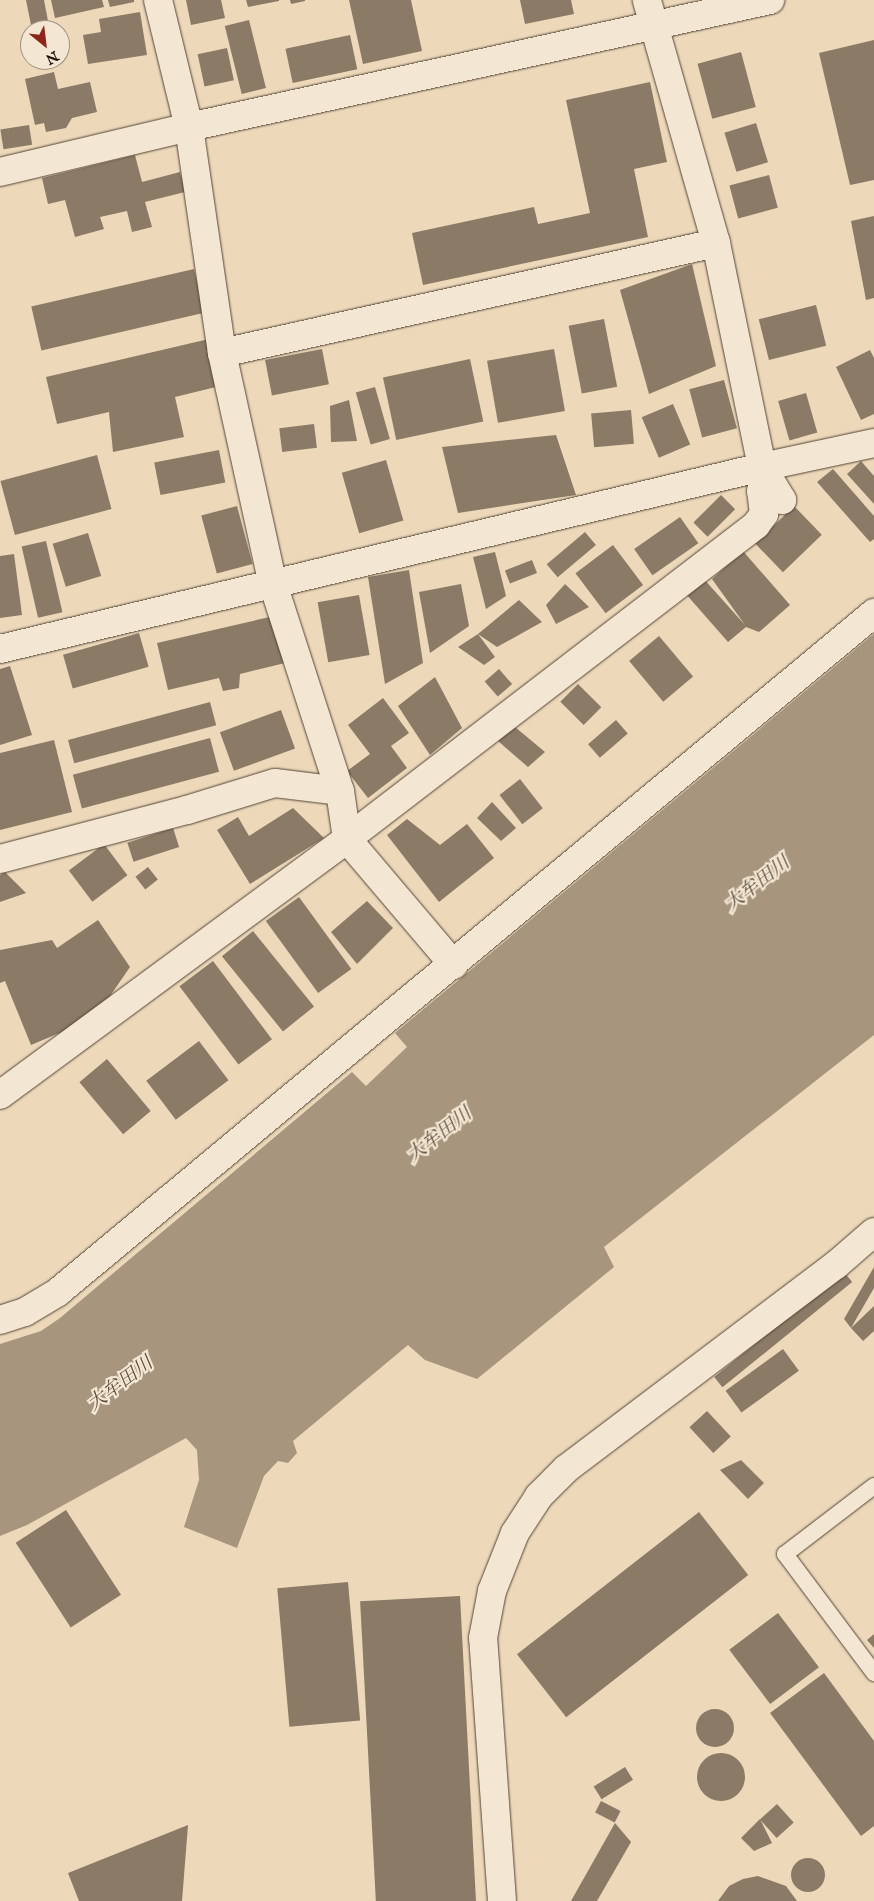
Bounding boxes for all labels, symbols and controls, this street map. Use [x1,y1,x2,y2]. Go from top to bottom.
north arrow [20,20,70,70]
text: N [42,46,61,68]
water label: 大牟田川 [721,853,795,917]
water label: 大牟田川 [403,1104,477,1168]
water label: 大牟田川 [84,1353,158,1417]

